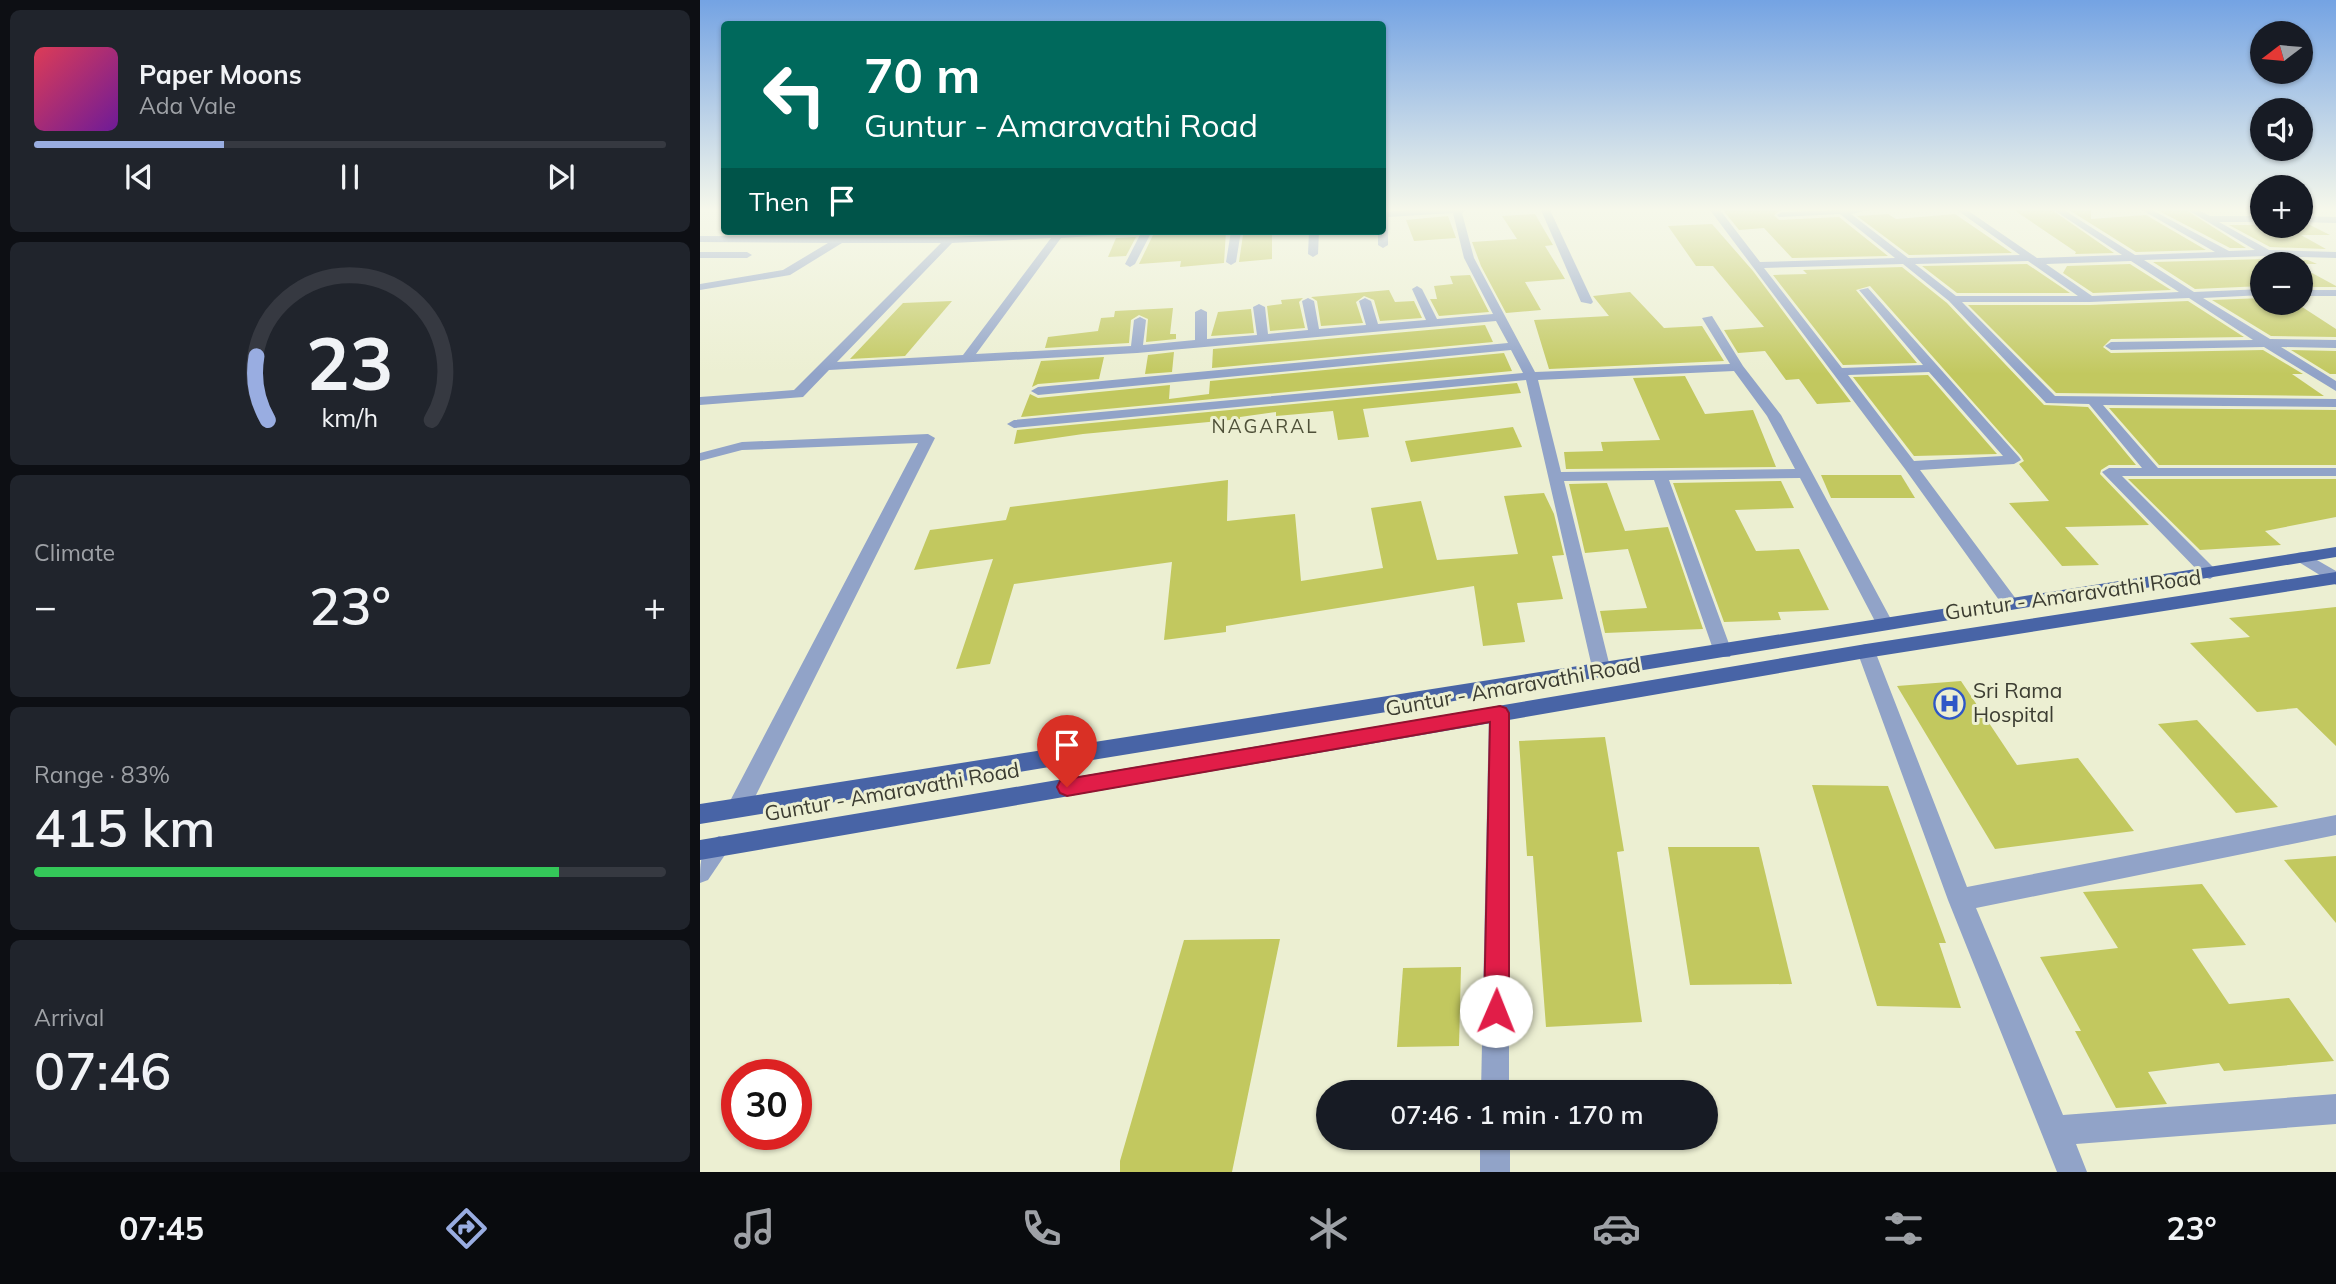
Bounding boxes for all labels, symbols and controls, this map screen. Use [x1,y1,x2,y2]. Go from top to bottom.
north arrow [2250,21,2314,84]
map controls [2250,21,2313,315]
text: 70 m [864,44,980,105]
icon: left [749,49,840,140]
text: Paper Moons [139,58,302,91]
text: Ada Vale [139,91,236,120]
button: sound [2250,98,2313,161]
text: Guntur - Amaravathi Road [864,105,1258,145]
icon: previous [120,158,158,196]
icon: pause [331,158,369,196]
icon: next [542,158,580,196]
button: + [2250,175,2313,238]
icon: arrive [823,182,861,220]
text: Then [749,185,809,218]
button: − [2250,252,2313,315]
text: 23 [306,317,394,408]
text: km/h [322,401,378,432]
district label: NAGARAL [1211,414,1319,438]
text: Climate [34,538,115,567]
street label: Guntur - Amaravathi Road [1943,563,2203,625]
text: 23° [309,573,391,638]
text: − [34,582,57,630]
text: + [643,582,666,630]
street label: Guntur - Amaravathi Road [1383,651,1642,721]
place label: Sri Rama Hospital [1973,677,2062,727]
hospital icon: Sri Rama Hospital [1933,686,1967,720]
pin [1037,715,1097,787]
icon: arrive [1048,726,1086,764]
street label: Guntur - Amaravathi Road [762,756,1021,826]
text: Range · 83% [34,760,170,789]
text: 415 km [34,795,215,860]
position arrow [1459,974,1533,1048]
text: Arrival [34,1003,104,1032]
text: 07:46 [34,1038,171,1103]
speed limit sign: 30 [721,1059,812,1150]
text: 07:46 · 1 min · 170 m [1390,1098,1644,1131]
icon: directions [442,1204,491,1253]
icon: music [730,1204,779,1253]
icon: phone [1017,1204,1066,1253]
icon: climate [1304,1204,1353,1253]
icon: car [1592,1204,1641,1253]
icon: filters [1879,1204,1928,1253]
text: 07:45 [119,1208,204,1248]
text: 23° [2166,1208,2217,1248]

